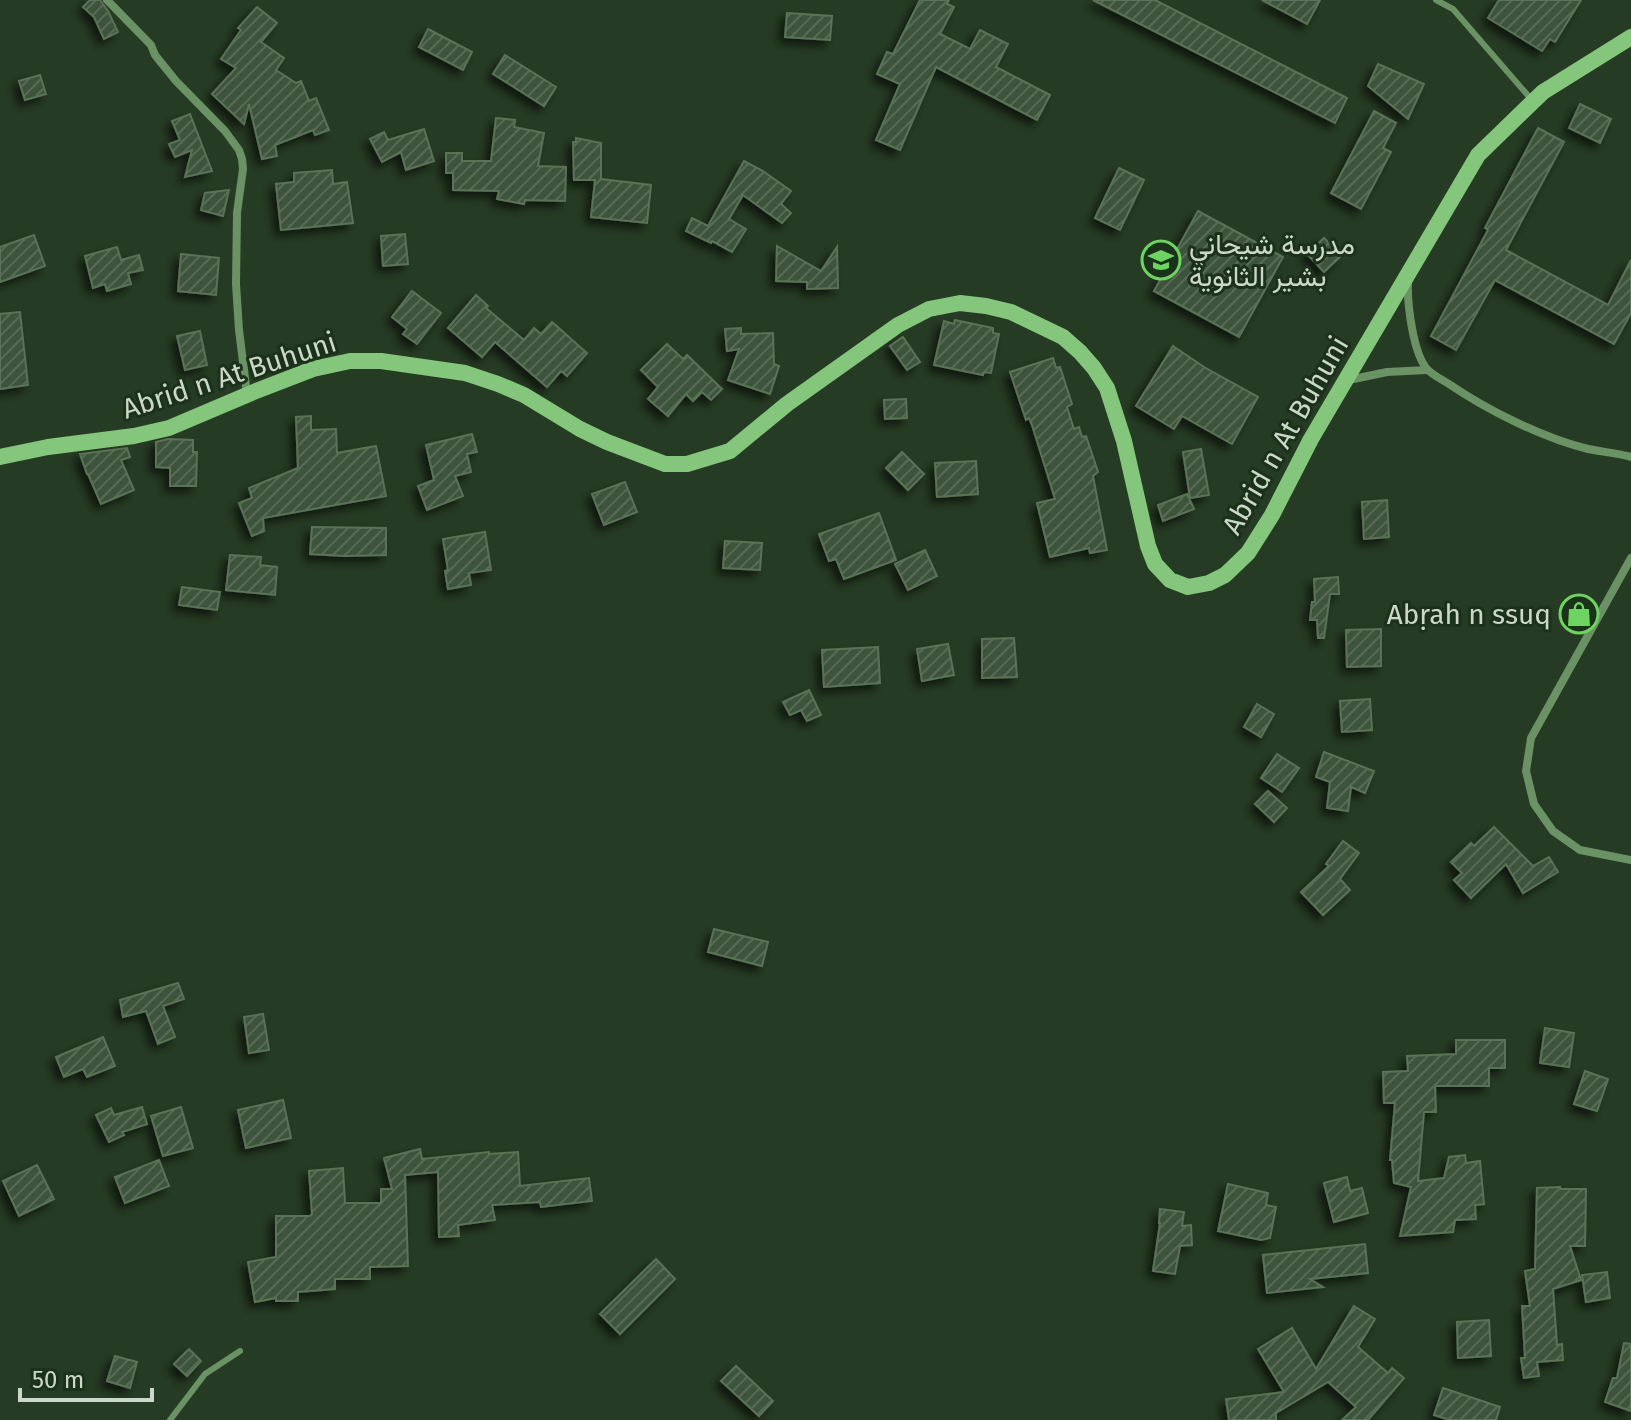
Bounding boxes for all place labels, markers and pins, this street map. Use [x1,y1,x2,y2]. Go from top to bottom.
place label: مدرسة شيحاني بشير الثانوية [1189,228,1355,294]
school or university icon: مدرسة شيحاني بشير الثانوية [1140,239,1182,281]
shop icon: Abṛah n ssuq [1558,593,1600,635]
place label: Abṛah n ssuq [1387,598,1551,631]

